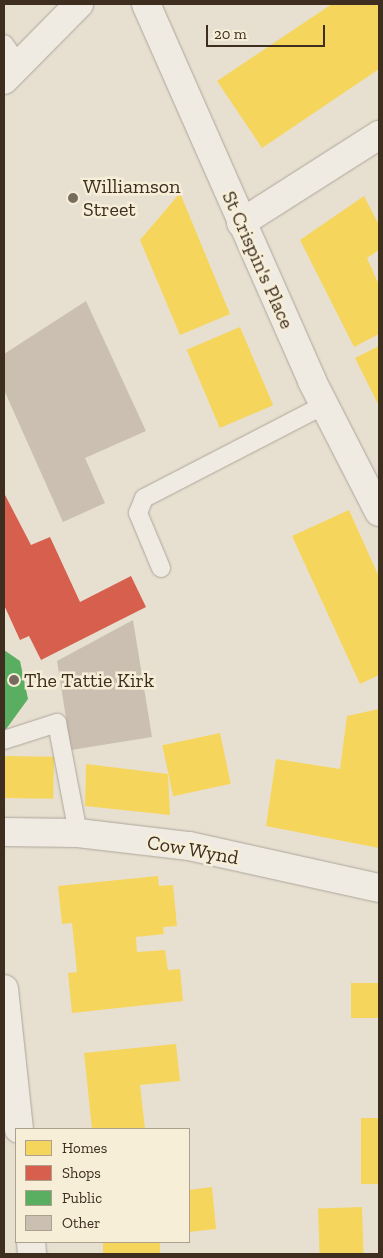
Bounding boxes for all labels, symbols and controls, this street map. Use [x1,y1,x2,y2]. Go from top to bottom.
scale bar [208,15,327,47]
text: 20 m [214,25,247,43]
place label: Williamson Street [83,175,181,222]
street label: St Crispin's Place [217,187,299,333]
marker: Williamson Street [67,192,79,204]
place label: The Tattie Kirk [24,668,155,692]
marker: The Tattie Kirk [8,674,20,686]
street label: Cow Wynd [145,830,241,870]
legend [15,1128,190,1243]
text: Homes [62,1139,107,1157]
text: Shops [62,1164,101,1182]
text: Public [62,1189,102,1207]
text: Other [62,1214,100,1232]

